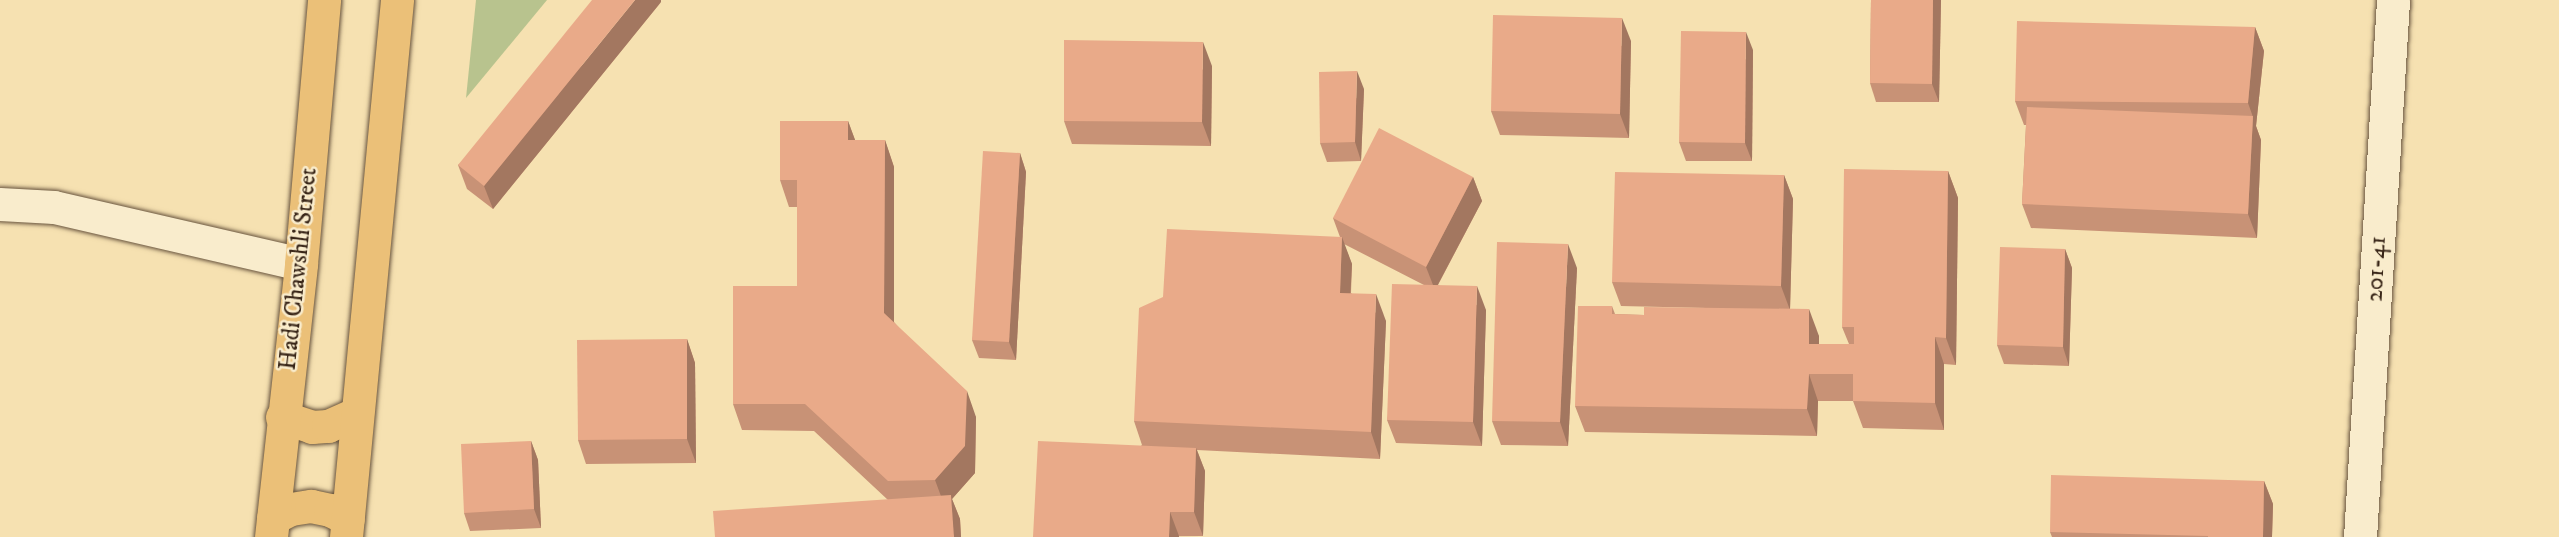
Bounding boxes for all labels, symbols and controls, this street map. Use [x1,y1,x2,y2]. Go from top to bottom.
street label: Hadi Chawshli Street [274,166,324,372]
street label: 201-41 [2361,235,2393,303]

